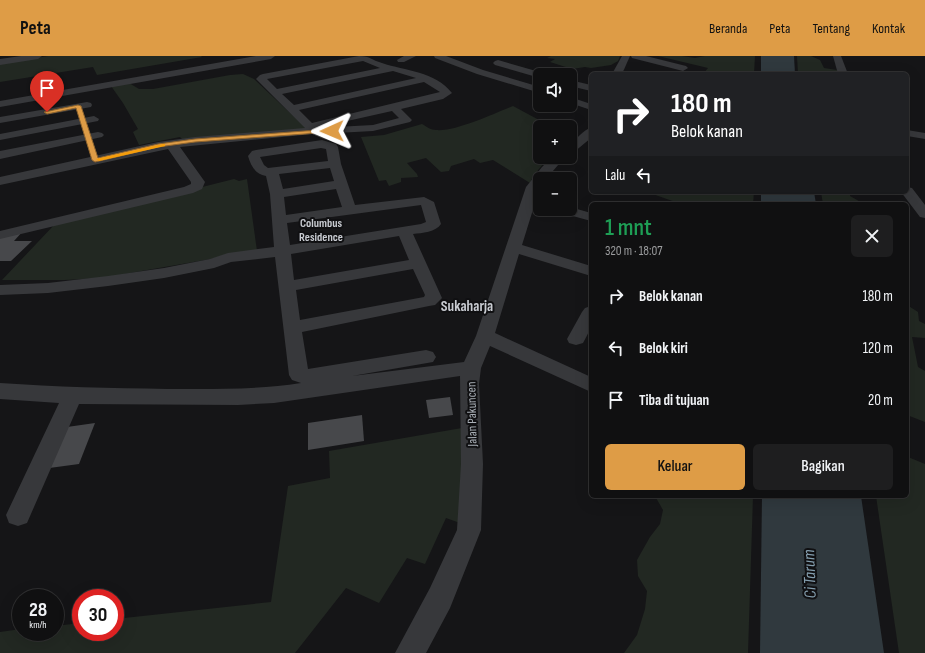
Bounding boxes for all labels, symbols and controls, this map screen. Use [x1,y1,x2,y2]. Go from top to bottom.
text: Peta [20,17,51,40]
text: Beranda [709,20,747,37]
text: Peta [769,20,790,37]
text: Tentang [812,20,850,37]
text: Kontak [872,20,905,37]
map controls [533,68,577,216]
button: sound [533,68,577,112]
pin [30,71,64,112]
icon: arrive [36,77,58,99]
text: 180 m [671,87,731,120]
icon: right [605,88,657,140]
position arrow [311,110,353,152]
button: + [533,120,577,164]
text: Belok kanan [671,121,743,142]
icon: left [633,164,655,186]
text: Lalu [605,166,625,185]
button: − [533,172,577,216]
text: 1 mnt [605,213,652,242]
button: close [851,215,893,257]
district label: Columbus Residence [299,216,343,245]
text: 320 m · 18:07 [605,243,662,259]
icon: right [605,285,627,307]
text: Belok kanan [639,287,703,306]
text: 180 m [862,287,893,306]
district label: Sukaharja [441,297,493,316]
icon: left [605,337,627,359]
text: Belok kiri [639,339,688,358]
text: 120 m [863,339,893,358]
street label: Jalan Pakuncen [463,381,481,448]
icon: arrive [605,389,627,411]
text: Tiba di tujuan [639,391,709,410]
text: 20 m [868,391,893,410]
button: Keluar [605,444,745,490]
button: Bagikan [753,444,893,490]
water label: Ci Tarum [799,549,821,599]
speed limit sign: 30 [72,589,124,641]
text: 28 [29,598,47,622]
text: km/h [29,619,47,631]

